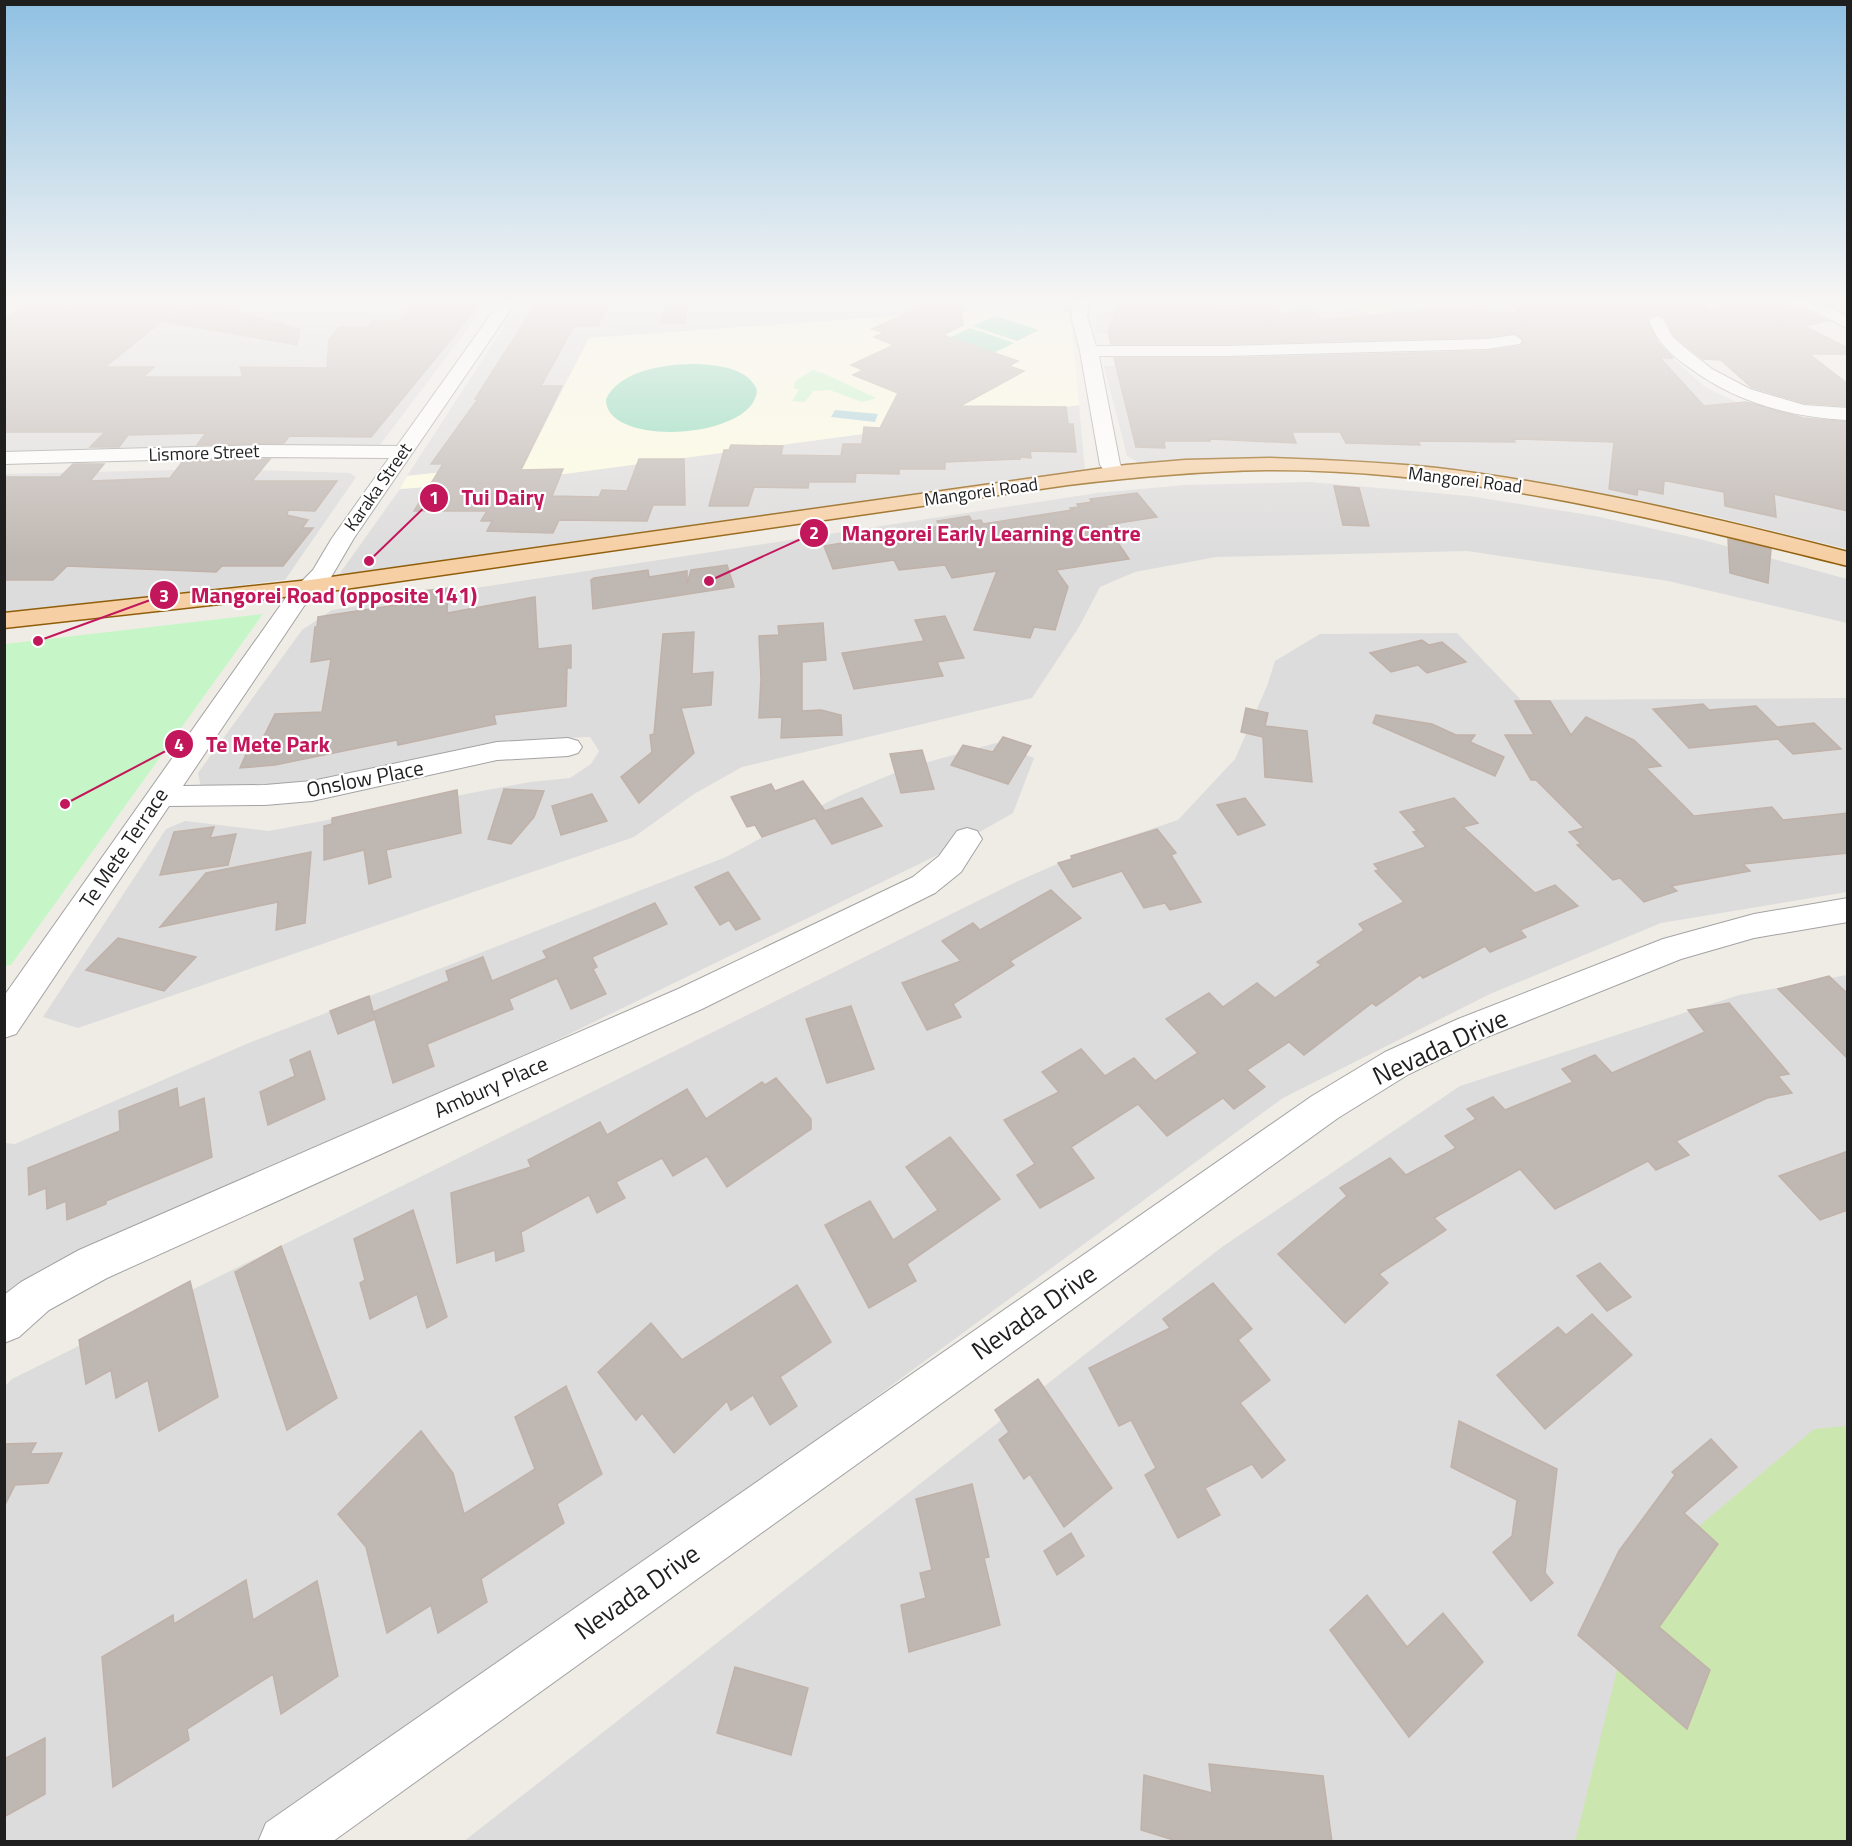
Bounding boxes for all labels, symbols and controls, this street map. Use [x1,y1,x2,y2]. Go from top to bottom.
street label: Karaka Street [337,436,418,536]
street label: Lismore Street [148,437,261,468]
street label: Mangorei Road [1407,459,1524,500]
street label: Mangorei Road [922,470,1040,513]
callout: Tui Dairy [419,478,556,518]
text: Tui Dairy [461,480,545,514]
text: 1 [429,484,439,511]
callout: Mangorei Early Learning Centre [799,513,1152,553]
text: Mangorei Early Learning Centre [841,516,1141,550]
text: 2 [809,519,819,546]
callout: Mangorei Road (opposite 141) [149,575,489,615]
text: Mangorei Road (opposite 141) [191,578,477,612]
text: 3 [159,582,169,609]
callout: Te Mete Park [164,724,342,764]
text: Te Mete Park [206,727,331,761]
text: 4 [174,731,184,758]
street label: Onslow Place [303,751,426,805]
street label: Te Mete Terrace [71,781,175,914]
street label: Nevada Drive [1366,998,1514,1095]
street label: Ambury Place [428,1047,553,1125]
street label: Nevada Drive [963,1254,1104,1369]
street label: Nevada Drive [566,1534,707,1649]

